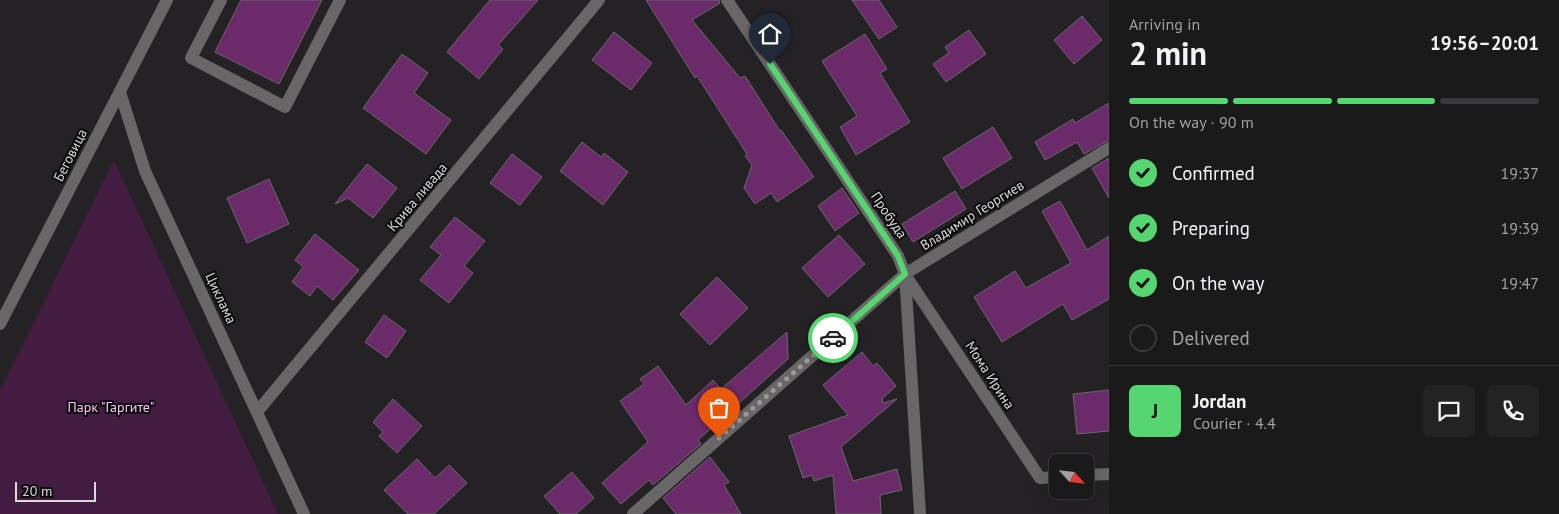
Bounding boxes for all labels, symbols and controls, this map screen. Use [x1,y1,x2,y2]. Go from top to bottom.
pin [749,13,791,64]
text: Arriving in [1129,14,1200,34]
icon: home [756,20,784,48]
text: 19:56–20:01 [1430,31,1539,55]
text: 2 min [1129,32,1207,74]
text: On the way · 90 m [1129,112,1254,132]
street label: Беговица [49,126,91,184]
street label: Крива ливада [383,159,451,235]
icon: check [1129,159,1157,187]
text: Confirmed [1172,161,1255,185]
text: 19:37 [1501,163,1539,183]
street label: Владимир Георгиев [917,176,1027,254]
street label: Пробуда [867,188,911,242]
icon: check [1129,214,1157,242]
text: Preparing [1172,216,1250,240]
text: 19:39 [1501,218,1539,238]
icon: check [1129,269,1157,297]
street label: Циклама [201,270,241,326]
text: On the way [1172,271,1264,295]
text: 19:47 [1501,273,1539,293]
courier [808,313,858,363]
icon: car [819,324,847,352]
text: Delivered [1172,326,1250,350]
street label: Мома Ирина [961,338,1019,412]
button: chat [1423,385,1475,437]
button: phone [1487,385,1539,437]
pin [698,387,740,438]
text: Jordan [1193,389,1246,413]
icon: bag [705,394,733,422]
park label: Парк "Гаргите" [68,398,154,416]
text: J [1152,399,1158,423]
text: Courier · 4.4 [1193,413,1276,433]
north arrow [1049,454,1094,499]
map controls [1049,454,1094,499]
scale bar [15,479,96,502]
text: 20 m [22,482,52,500]

